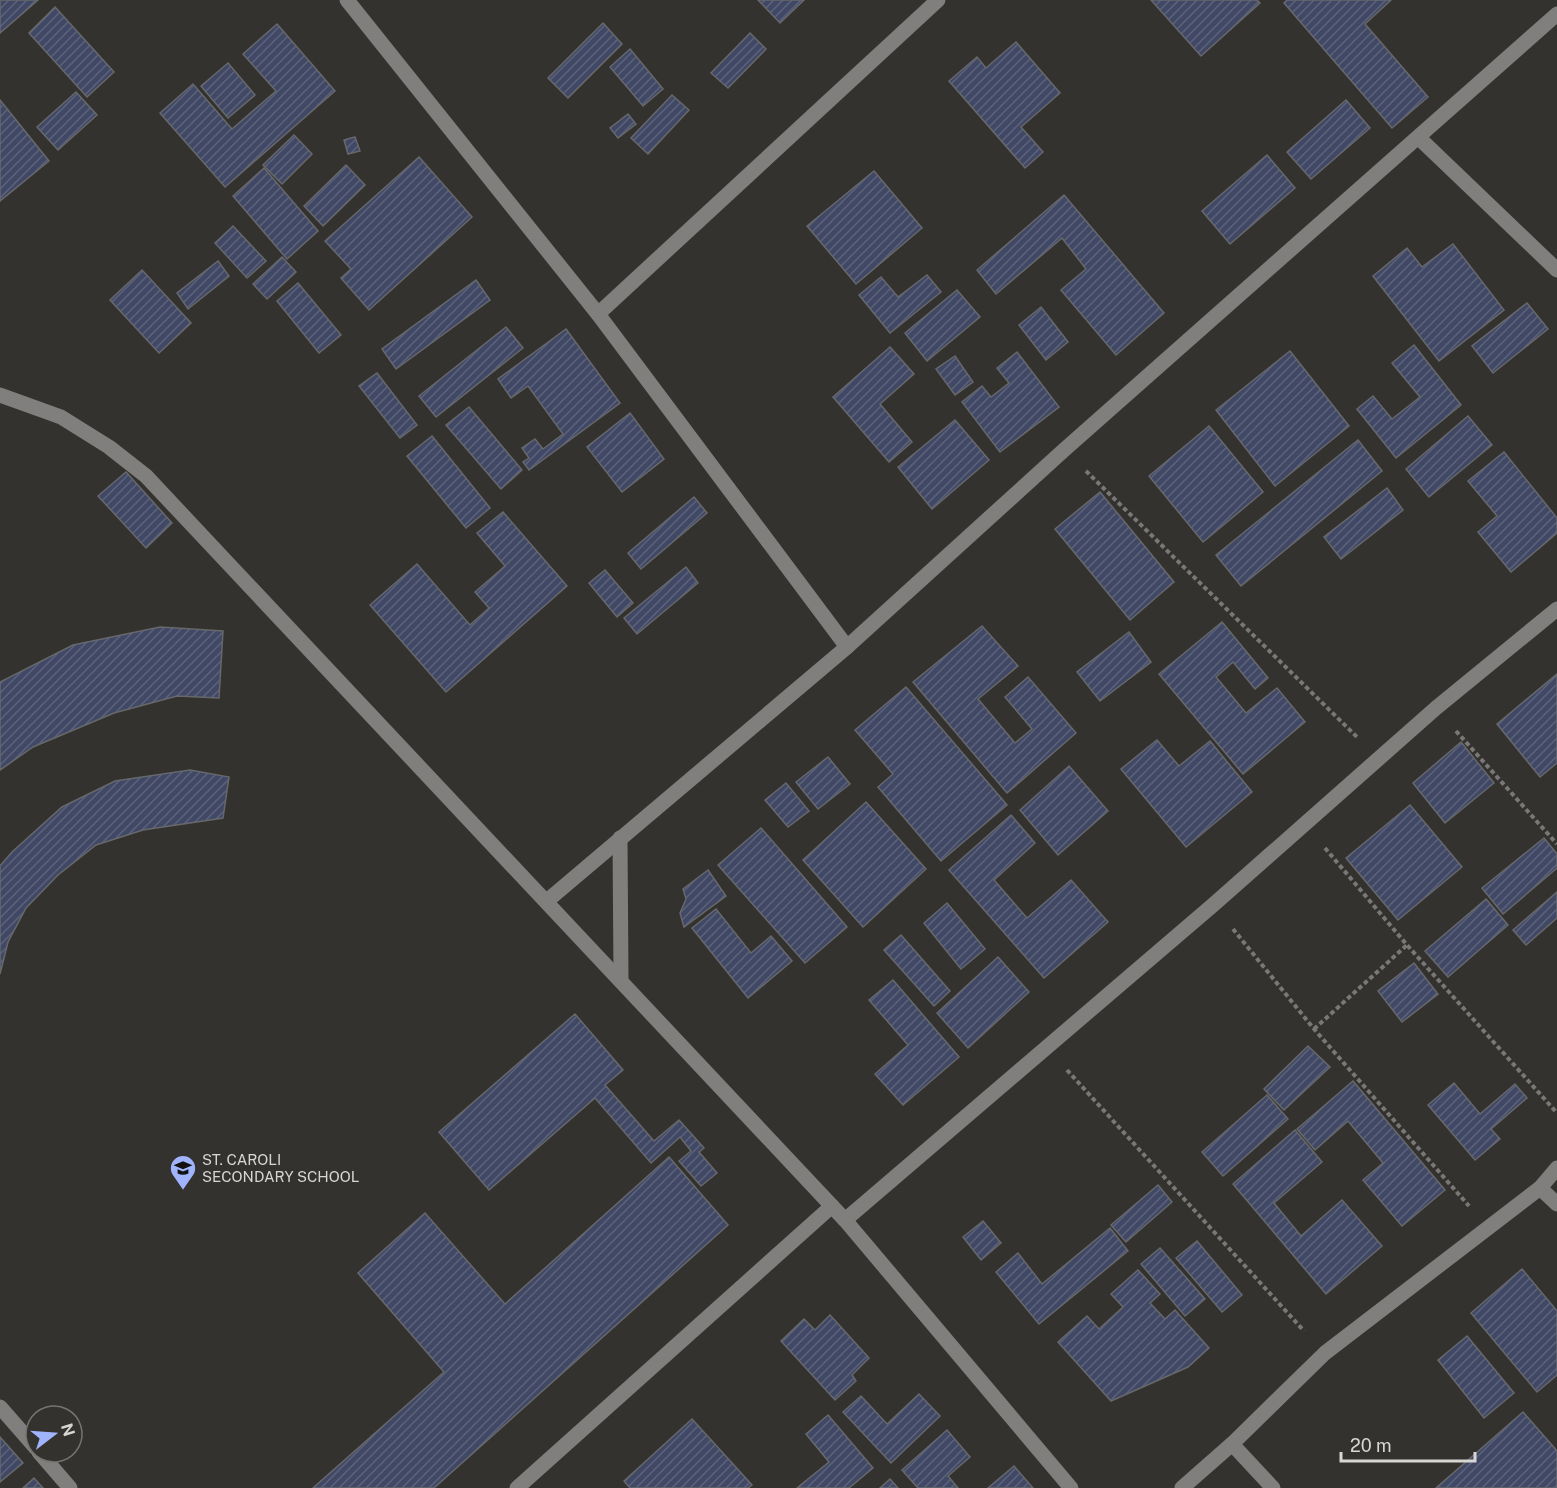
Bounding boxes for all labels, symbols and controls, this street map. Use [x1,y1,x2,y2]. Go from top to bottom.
place label: ST. CAROLI SECONDARY SCHOOL [202,1151,359,1185]
school or university icon: ST. CAROLI SECONDARY SCHOOL [168,1153,198,1191]
north arrow [24,1404,84,1464]
text: N [57,1421,79,1439]
scale bar [1341,1425,1474,1463]
text: 20 m [1350,1435,1392,1456]

